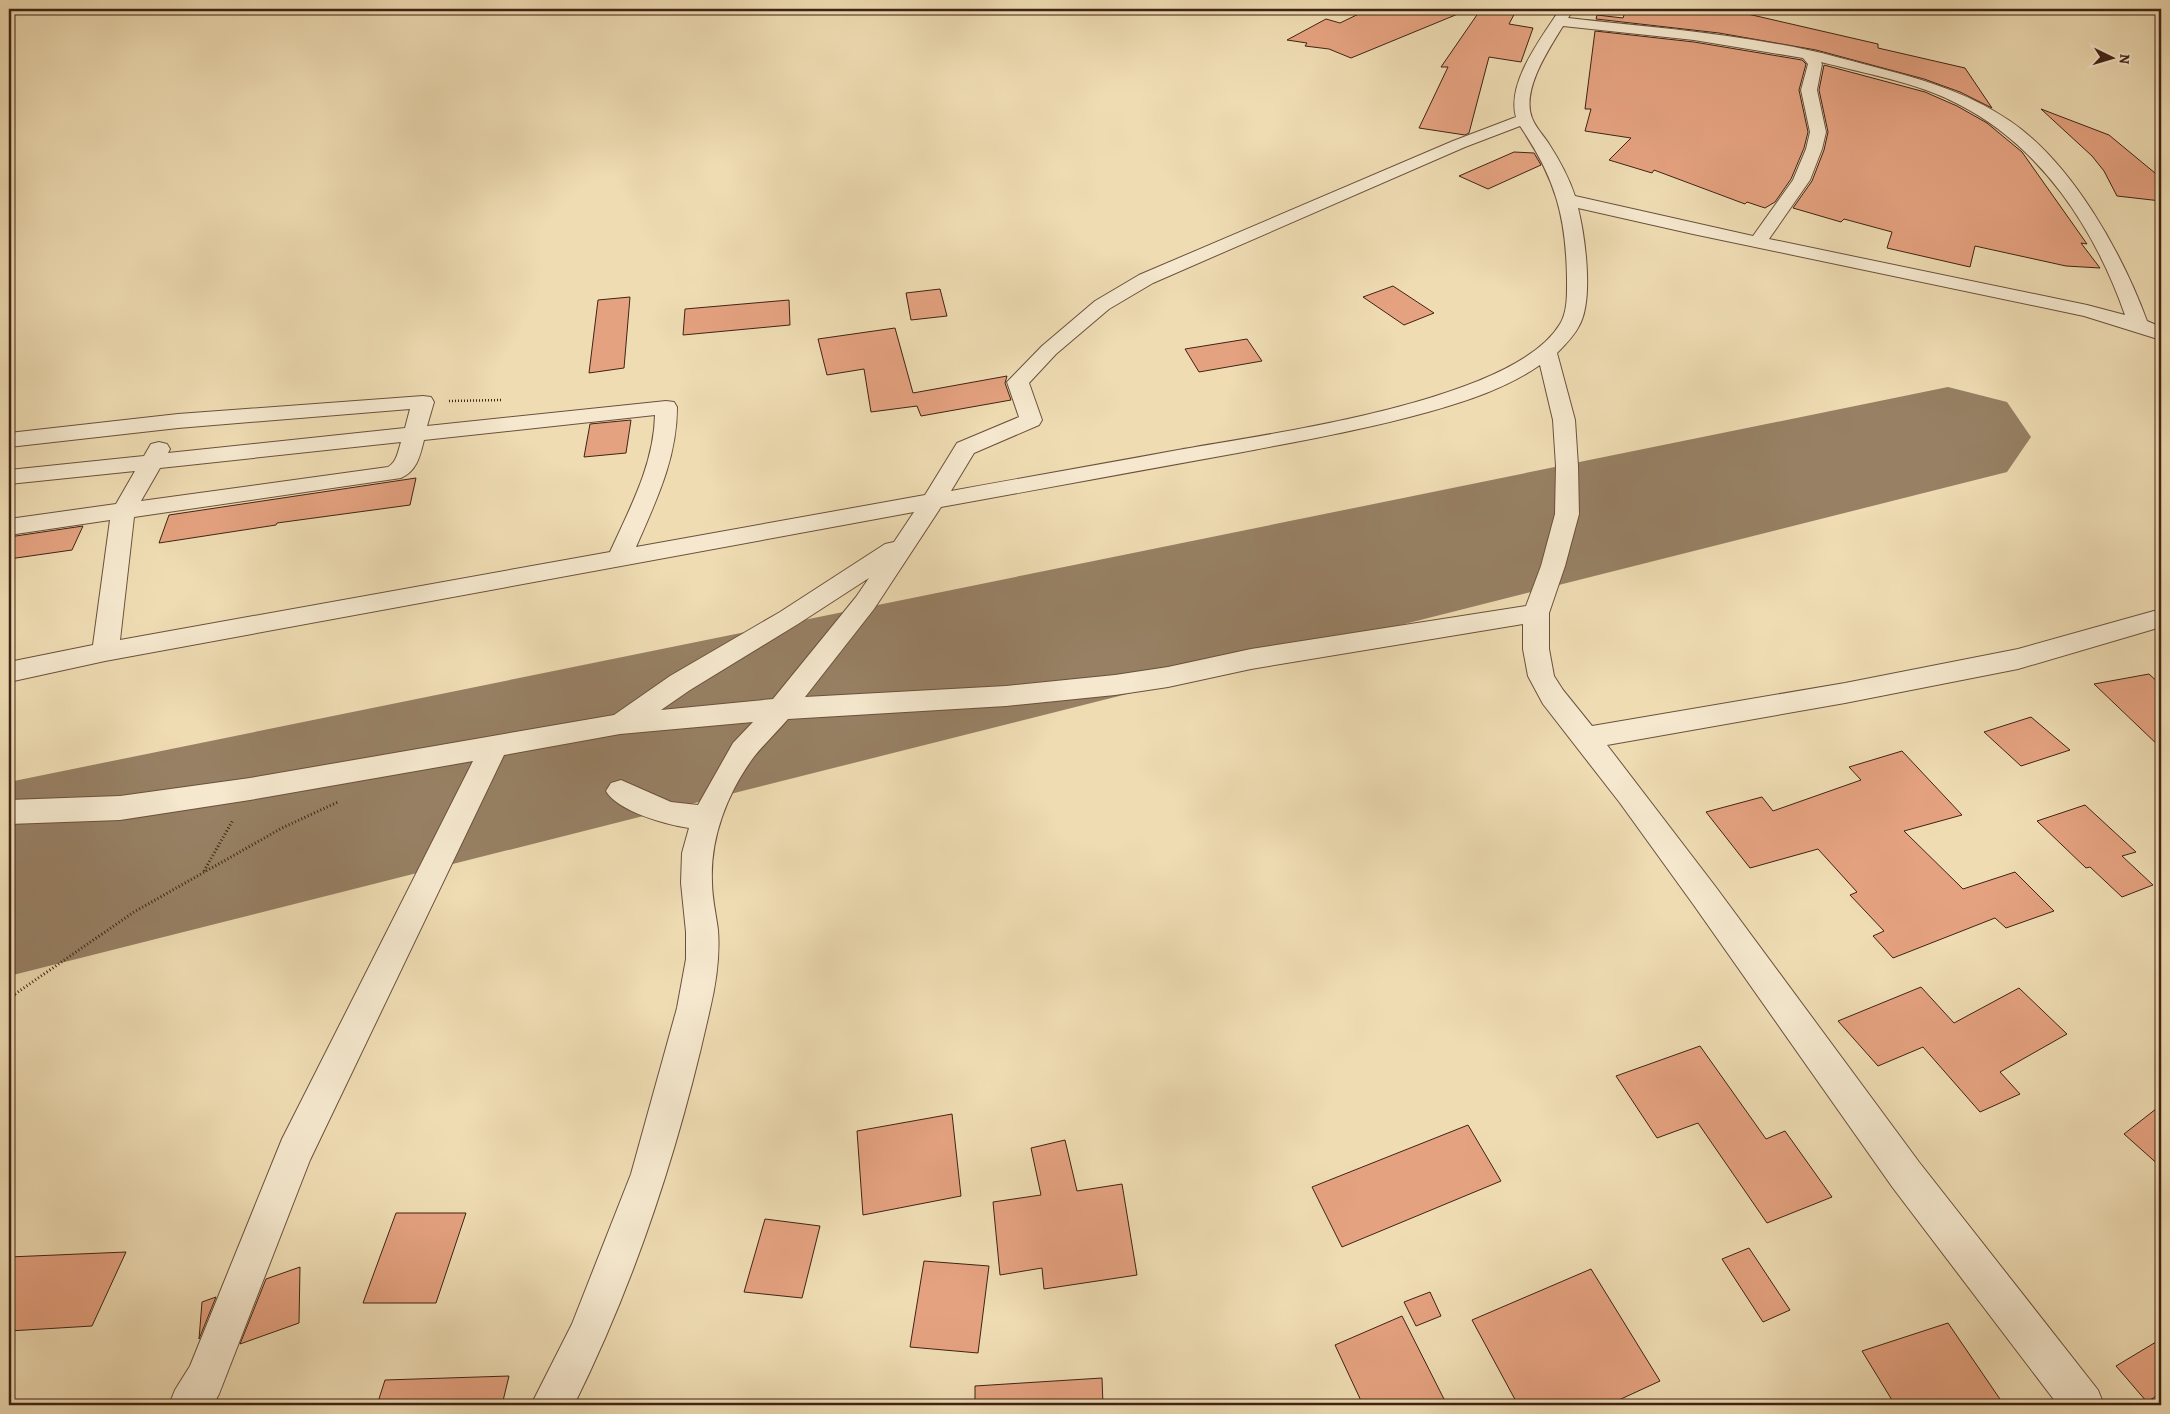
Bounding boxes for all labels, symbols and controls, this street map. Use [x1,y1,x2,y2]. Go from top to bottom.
north arrow [2088,32,2138,82]
text: N [2115,53,2134,65]

